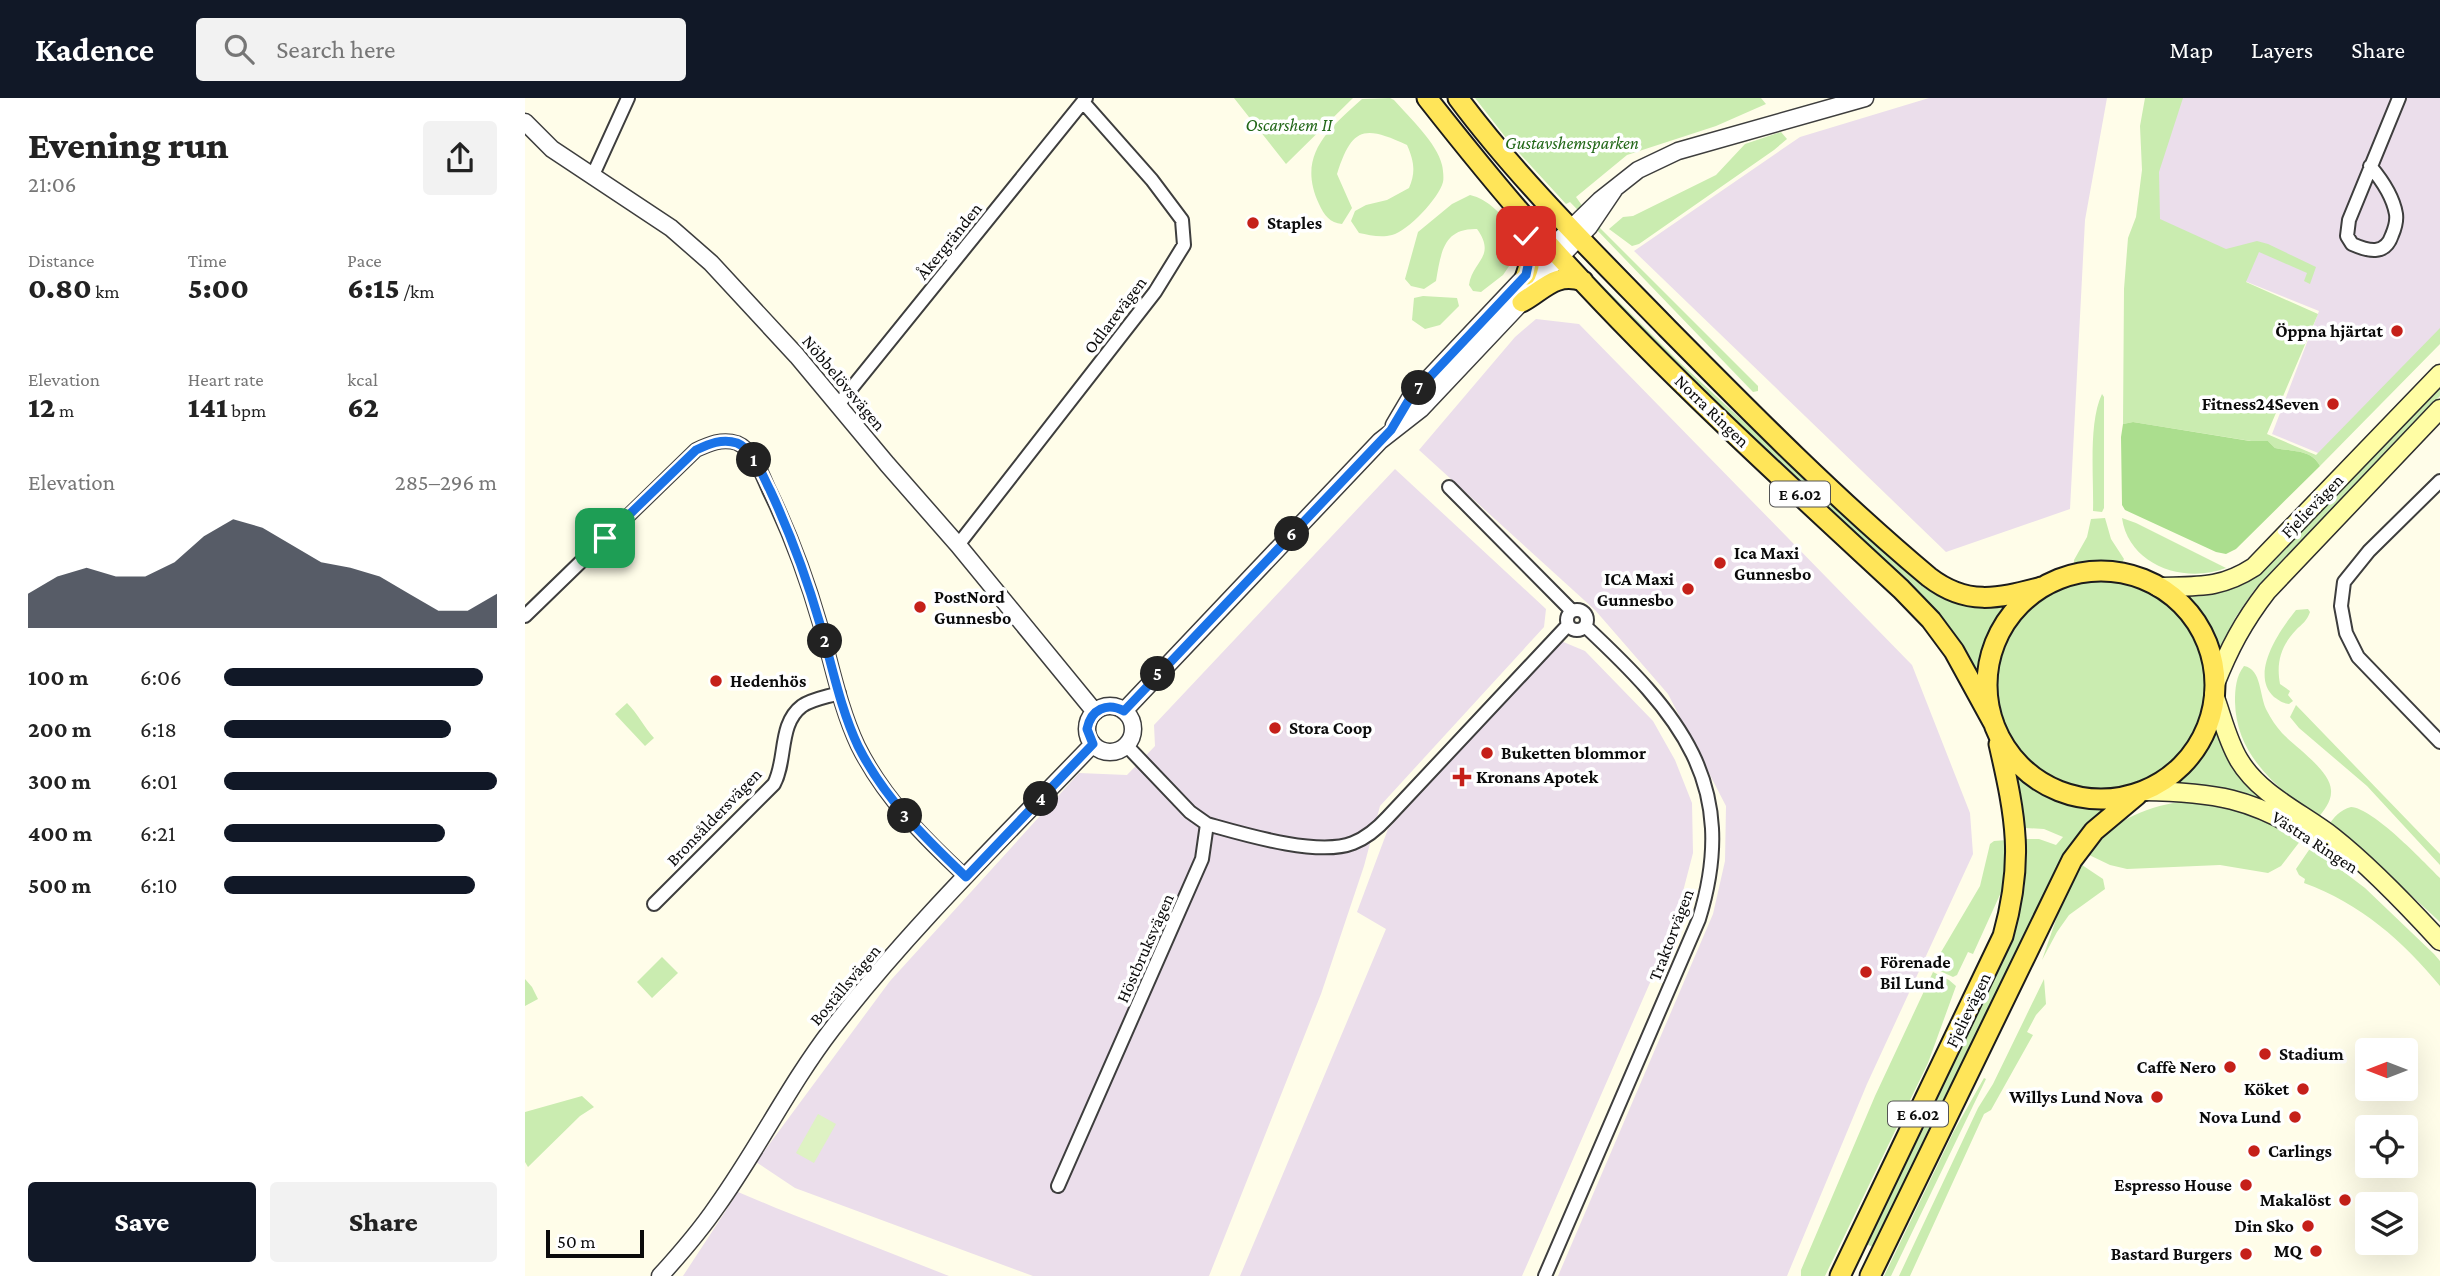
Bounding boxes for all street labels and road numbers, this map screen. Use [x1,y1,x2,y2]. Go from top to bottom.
street label: Åkergränden [912,199,986,283]
street label: Odlarevägen [1080,272,1151,357]
street label: Nöbbelövsvägen [798,331,890,435]
street label: Norra Ringen [1671,371,1753,452]
street label: Fjelievägen [2277,470,2348,543]
road number: E 6.02 [1770,482,1830,506]
street label: Bronsåldersvägen [662,764,766,870]
street label: Västra Ringen [2268,807,2362,878]
street label: Traktorvägen [1644,886,1698,984]
street label: Höstbruksvägen [1112,890,1178,1006]
street label: Boställsvägen [805,940,885,1029]
street label: Fjelievägen [1941,969,1996,1051]
road number: E 6.02 [1888,1102,1948,1126]

